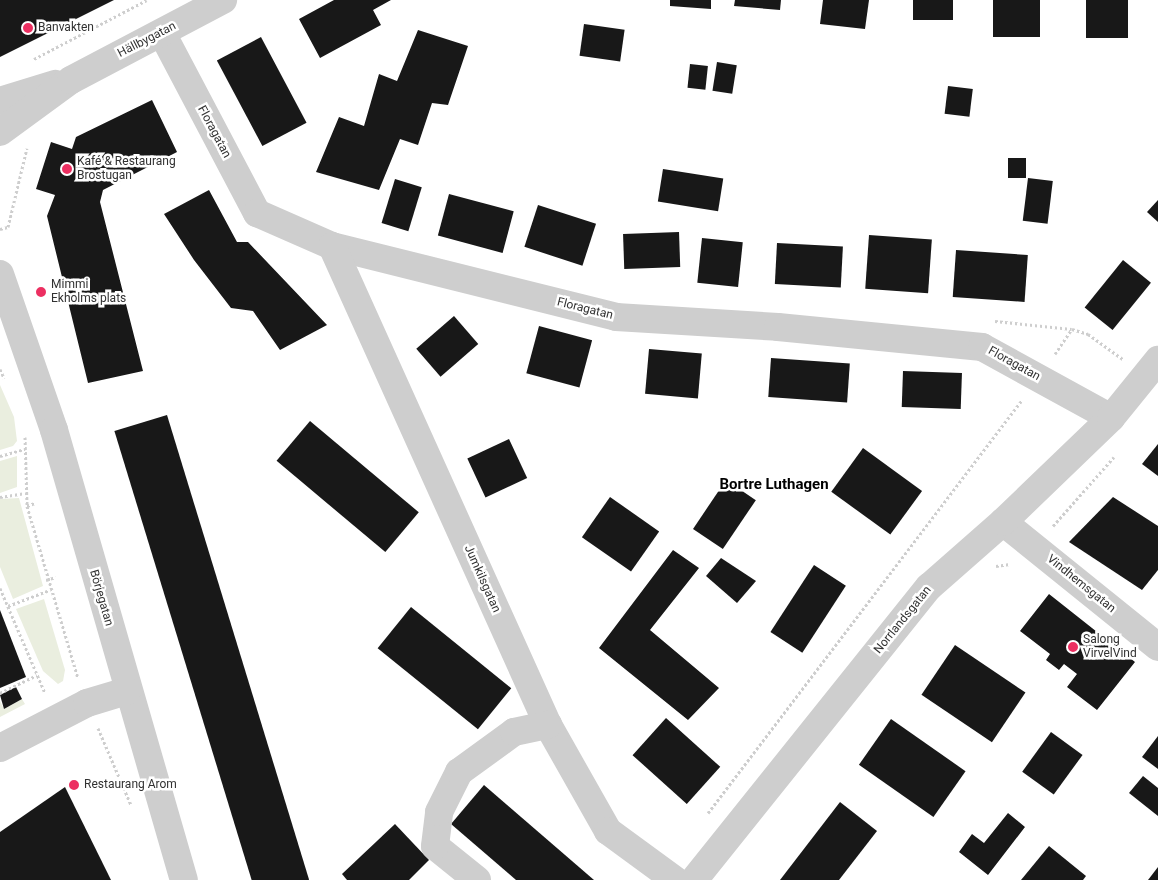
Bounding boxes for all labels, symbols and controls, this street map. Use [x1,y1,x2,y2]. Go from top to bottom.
street label: Hällbygatan [115,19,179,61]
place label: Banvakten [38,21,94,35]
marker: Banvakten [22,22,34,34]
street label: Floragatan [194,103,234,161]
place label: Kafé & Restaurang Brostugan [77,155,176,183]
marker: Kafé & Restaurang Brostugan [61,163,73,175]
place label: Mimmi Ekholms plats [51,278,126,306]
marker: Mimmi Ekholms plats [35,286,47,298]
street label: Floragatan [556,295,614,323]
street label: Floragatan [986,344,1042,384]
district label: Bortre Luthagen [719,476,829,494]
street label: Jumkilsgatan [461,543,503,615]
street label: Vindhemsgatan [1044,552,1118,616]
street label: Börjegatan [86,568,116,628]
street label: Norrlandsgatan [871,583,935,657]
place label: Salong VirvelVind [1083,633,1137,661]
marker: Salong VirvelVind [1067,641,1079,653]
place label: Restaurang Arom [84,778,177,792]
marker: Restaurang Arom [68,779,80,791]

